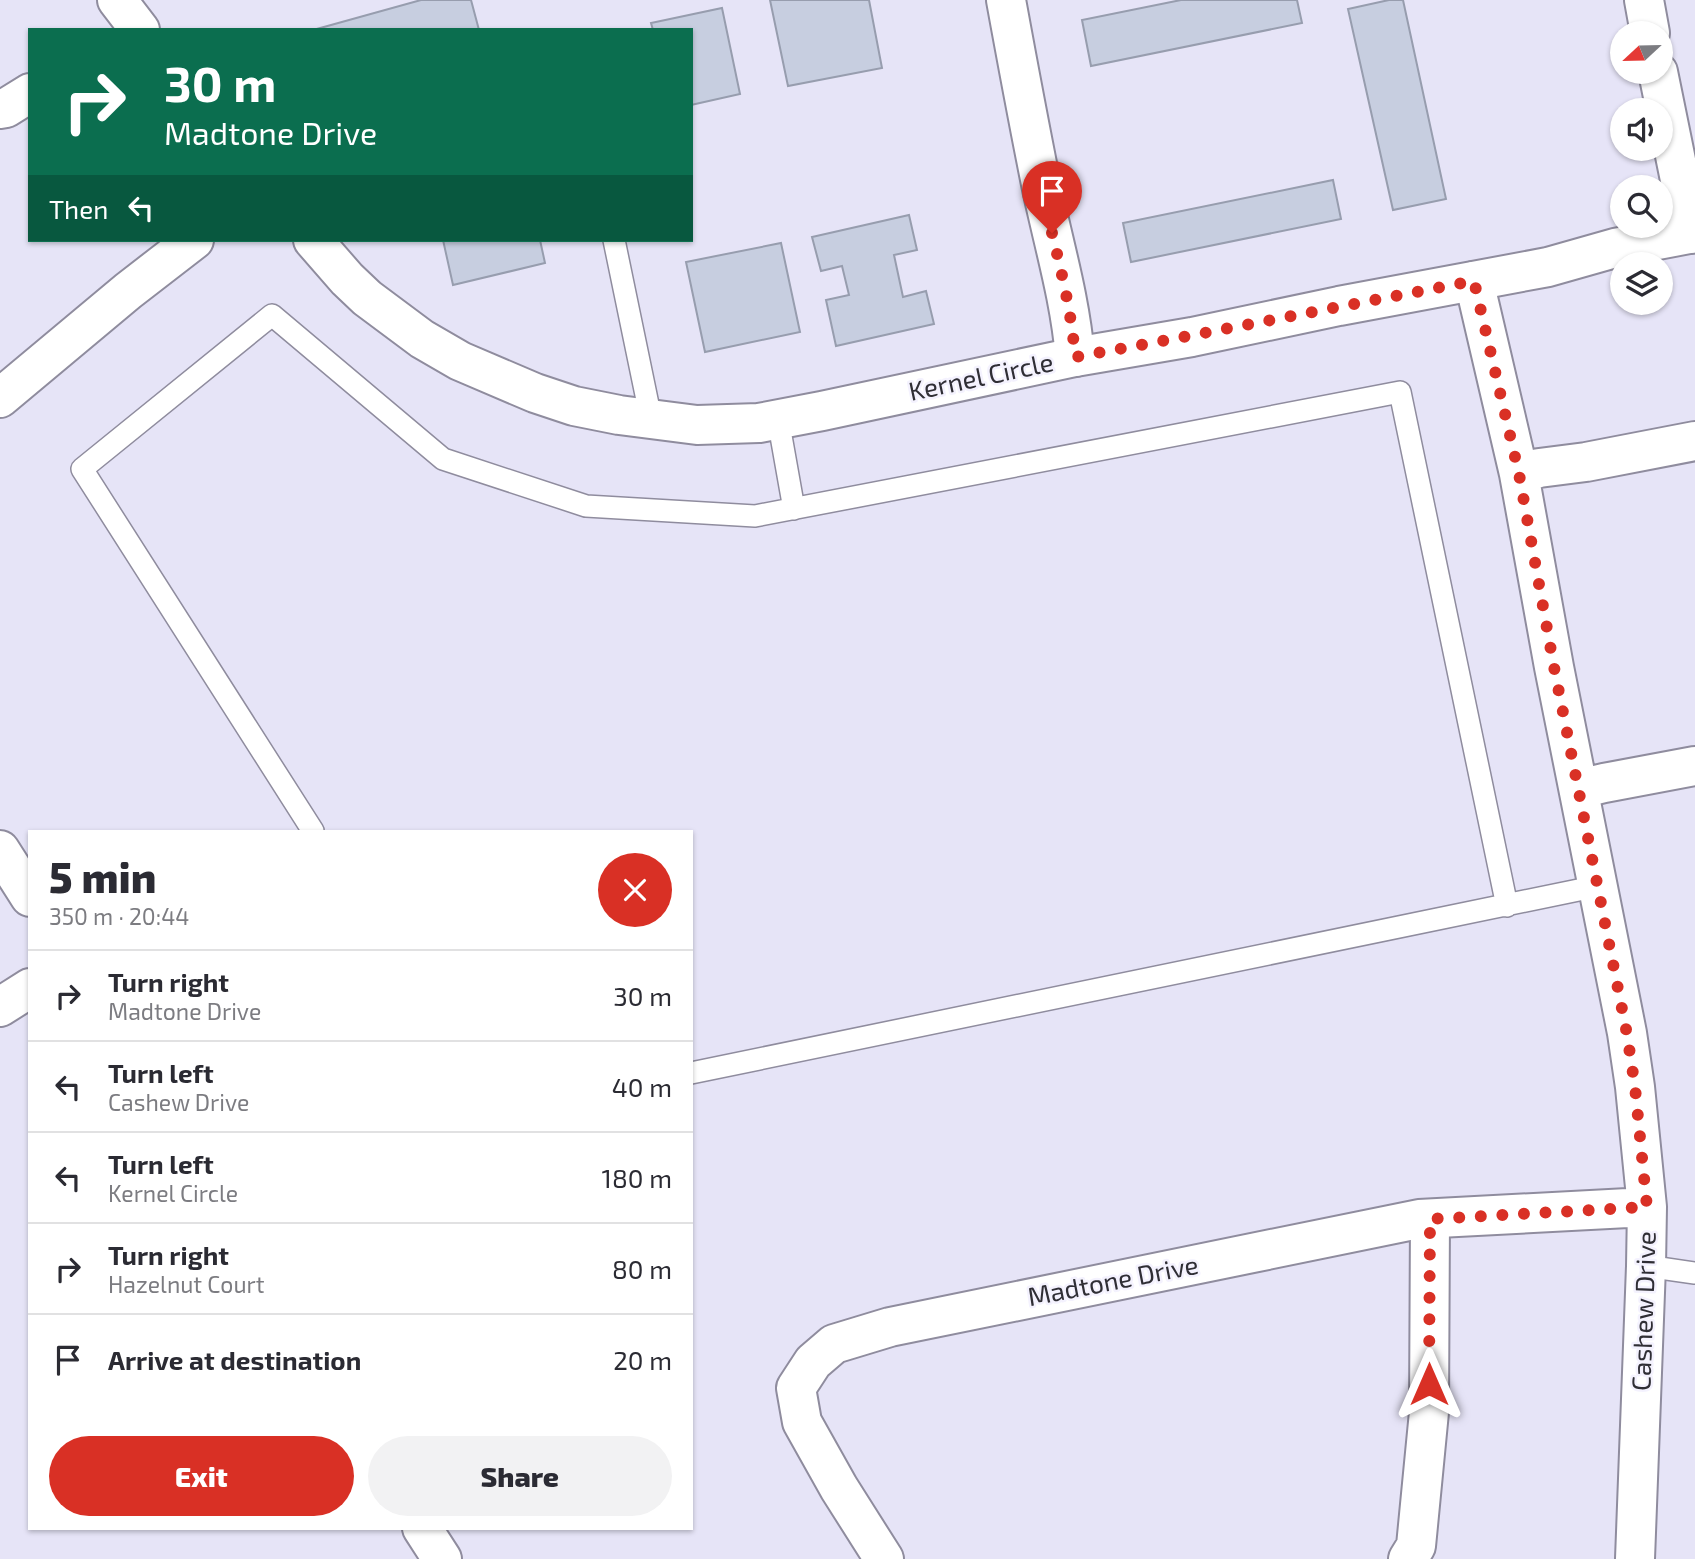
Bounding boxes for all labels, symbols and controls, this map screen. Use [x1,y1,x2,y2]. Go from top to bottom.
north arrow [1610,21,1673,84]
map controls [1610,21,1673,315]
text: 30 m [164,53,276,112]
icon: right [49,56,140,147]
button: sound [1610,98,1673,161]
text: Madtone Drive [164,113,377,151]
pin [1022,161,1082,233]
icon: arrive [1033,172,1071,210]
button: search [1610,175,1673,238]
icon: left [122,189,160,227]
text: Then [49,193,108,224]
button: layers [1610,252,1673,315]
street label: Kernel Circle [906,345,1056,406]
text: 5 min [49,851,157,901]
button: close [598,853,672,927]
text: 350 m · 20:44 [49,902,189,930]
text: Turn right [108,966,229,997]
icon: right [49,977,87,1015]
text: 30 m [613,980,672,1011]
text: Madtone Drive [108,997,261,1025]
text: Turn left [108,1057,214,1088]
icon: left [49,1068,87,1106]
text: 40 m [612,1071,672,1102]
text: Cashew Drive [108,1088,249,1116]
text: Turn left [108,1148,214,1179]
icon: left [49,1159,87,1197]
text: 180 m [602,1162,672,1193]
text: Kernel Circle [108,1179,238,1207]
street label: Cashew Drive [1624,1231,1661,1391]
text: Turn right [108,1239,229,1270]
street label: Madtone Drive [1025,1248,1201,1311]
icon: right [49,1250,87,1288]
text: 80 m [612,1253,672,1284]
text: Hazelnut Court [108,1270,265,1298]
icon: arrive [49,1341,87,1379]
text: Arrive at destination [108,1344,361,1375]
text: 20 m [613,1344,672,1375]
position arrow [1392,1347,1466,1421]
button: Exit [49,1436,354,1516]
button: Share [368,1436,672,1516]

